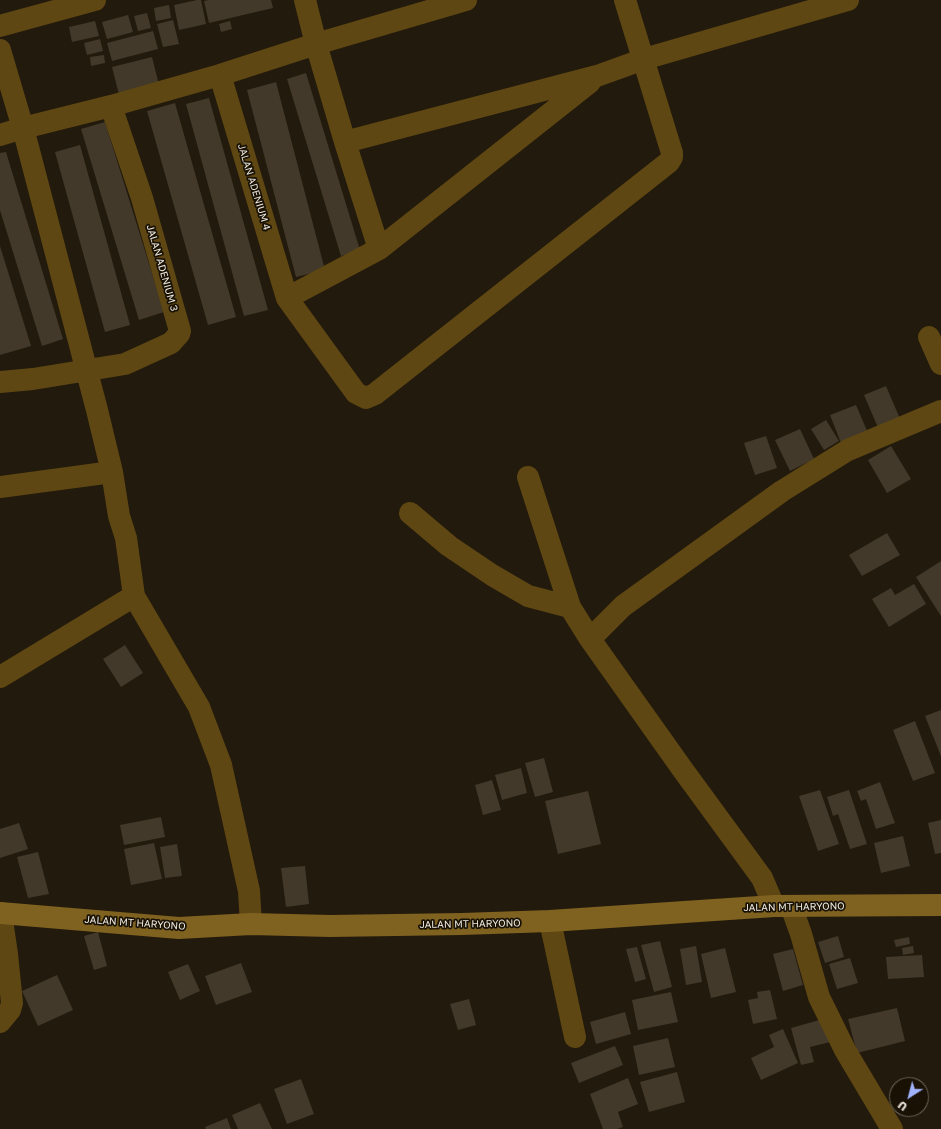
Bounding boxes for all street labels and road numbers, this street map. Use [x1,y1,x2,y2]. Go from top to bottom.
street label: JALAN ADENIUM 4 [235,142,273,232]
street label: JALAN ADENIUM 3 [144,223,180,313]
street label: JALAN MT HARYONO [743,900,845,914]
street label: JALAN MT HARYONO [84,913,186,933]
street label: JALAN MT HARYONO [419,917,521,931]

